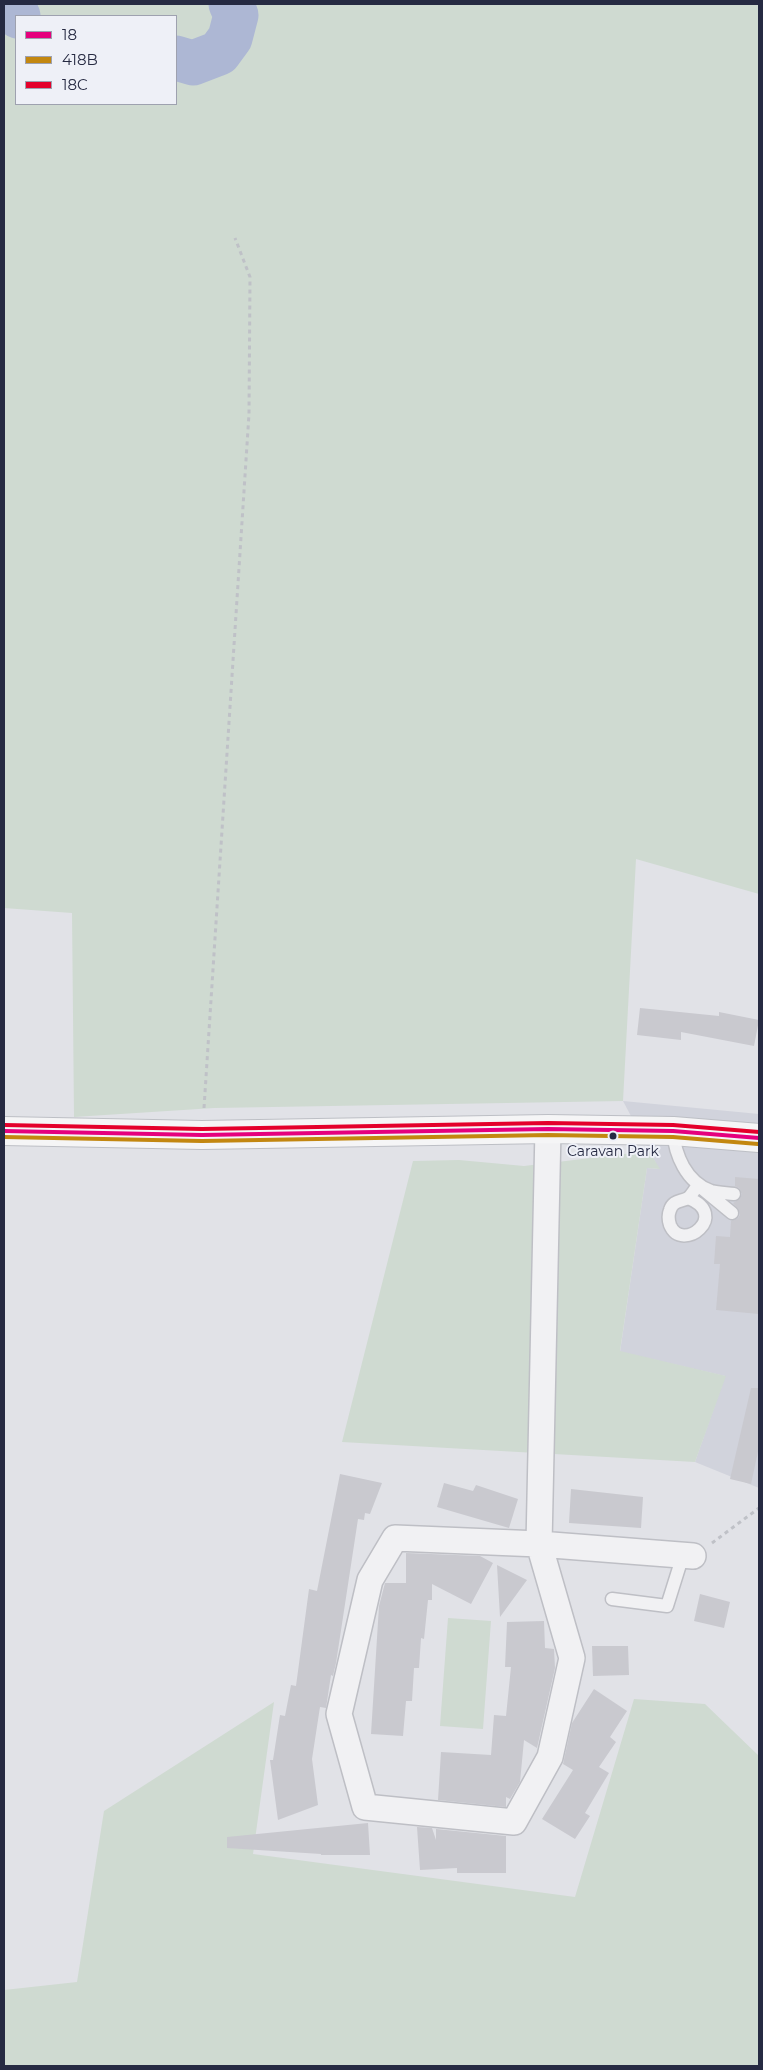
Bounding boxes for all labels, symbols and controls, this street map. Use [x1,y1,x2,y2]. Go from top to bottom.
legend [15,15,178,105]
text: 18 [62,25,77,44]
text: 418B [62,50,98,69]
text: 18C [62,75,88,94]
marker: Caravan Park [608,1131,618,1141]
place label: Caravan Park [567,1144,659,1160]

